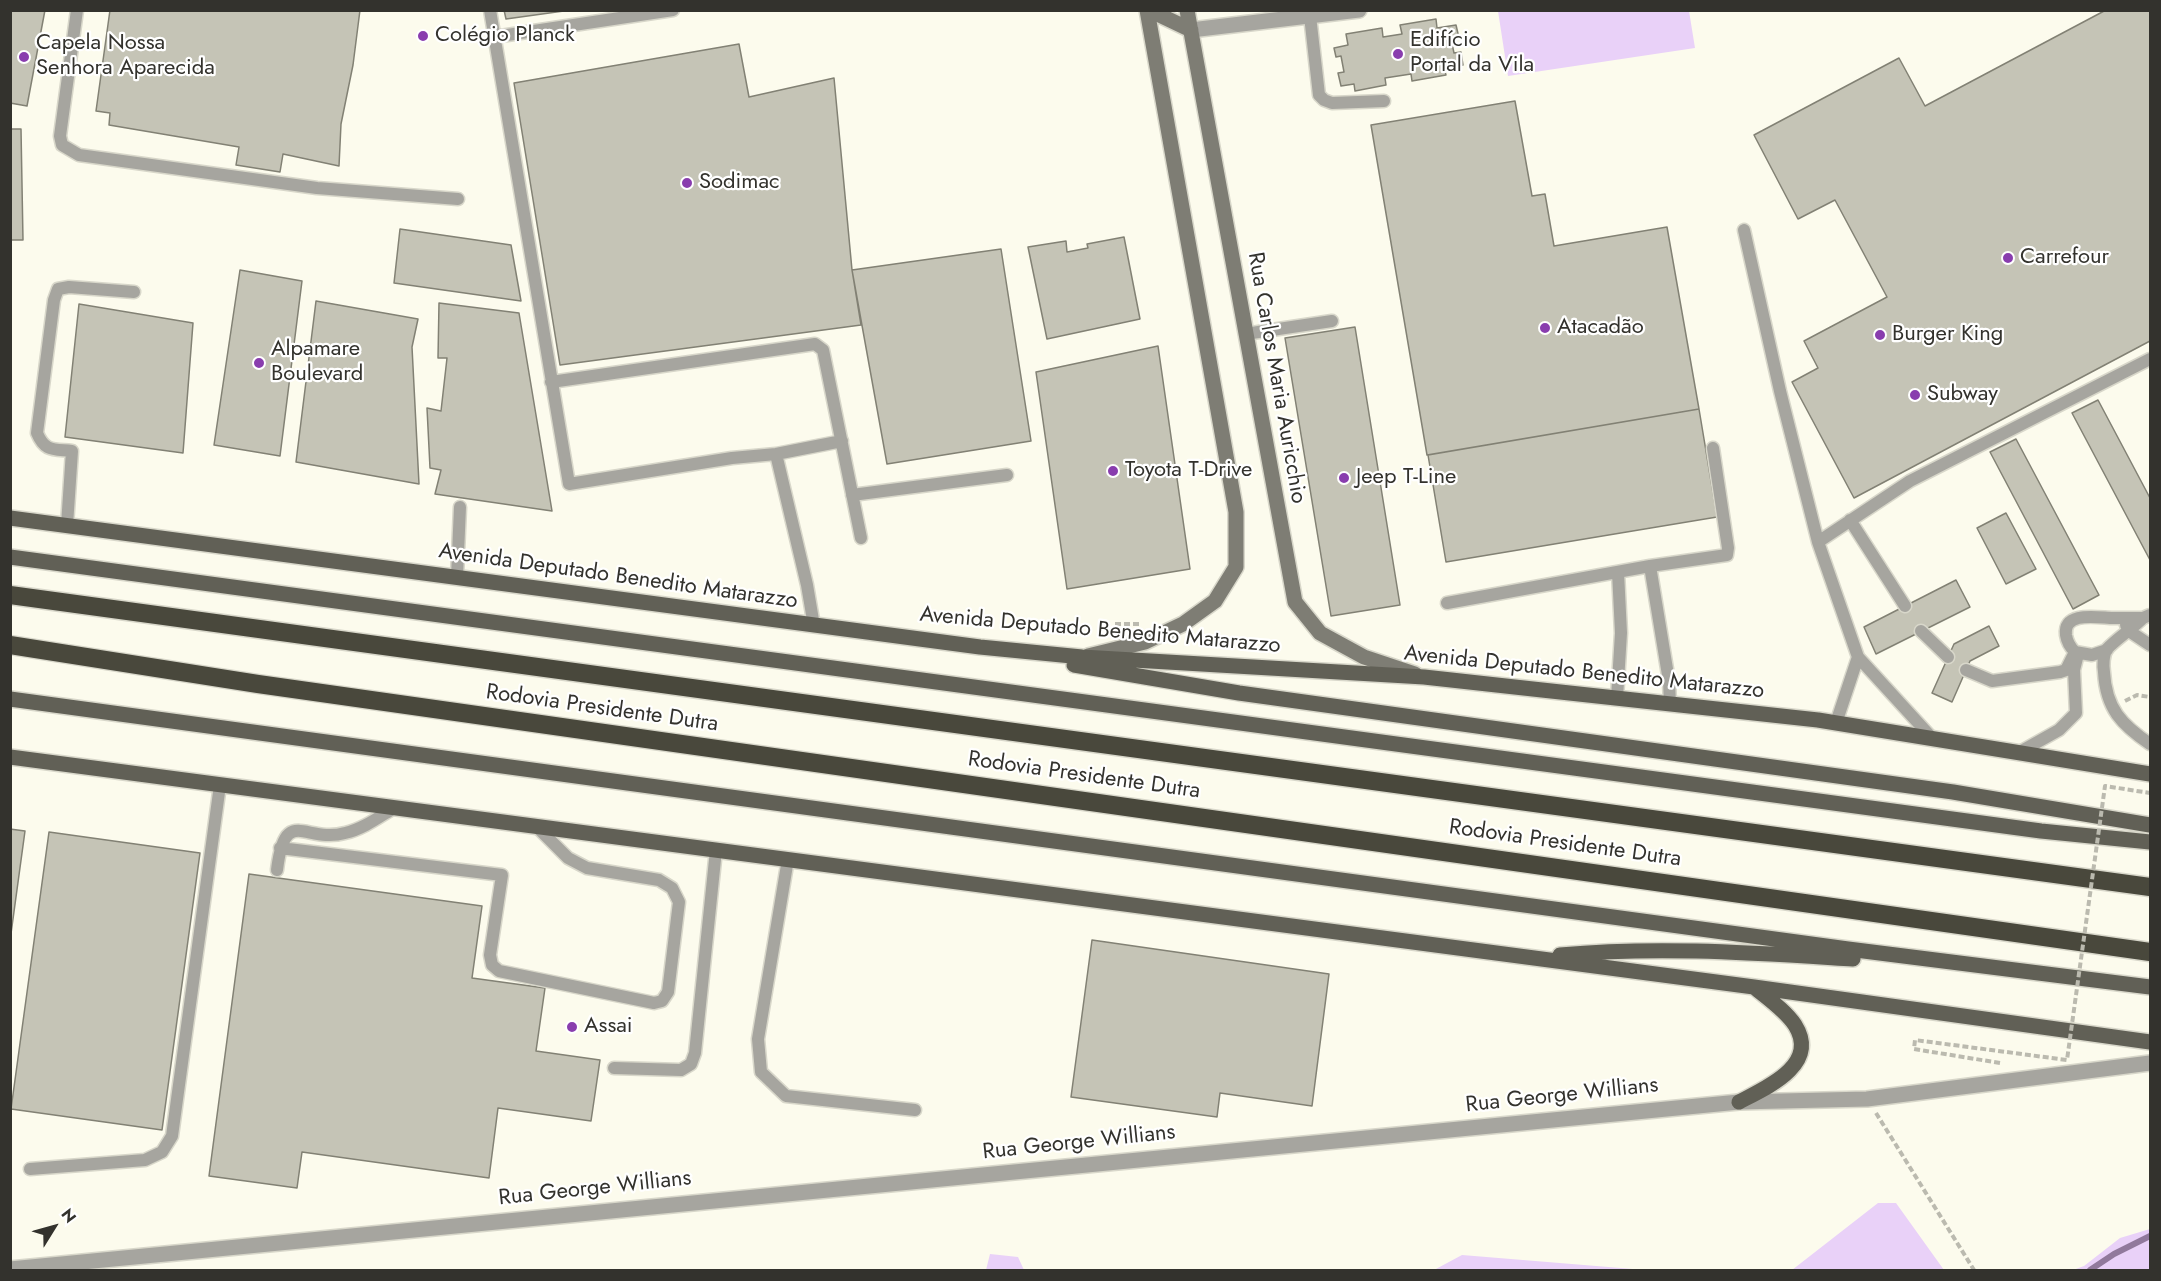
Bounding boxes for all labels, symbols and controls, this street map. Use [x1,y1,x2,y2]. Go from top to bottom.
place label: Colégio Planck [435,23,575,49]
place label: Edifício Portal da Vila [1410,28,1534,80]
marker: Colégio Planck [416,29,430,43]
place label: Capela Nossa Senhora Aparecida [36,31,215,82]
marker: Edifício Portal da Vila [1391,47,1405,61]
marker: Capela Nossa Senhora Aparecida [17,50,31,64]
place label: Sodimac [699,170,780,196]
marker: Sodimac [680,176,694,190]
place label: Carrefour [2020,245,2109,271]
street label: Rua Carlos Maria Auricchio [1241,250,1311,506]
marker: Carrefour [2001,251,2015,265]
place label: Atacadão [1557,315,1644,341]
marker: Atacadão [1538,321,1552,335]
place label: Burger King [1892,322,2003,348]
marker: Burger King [1873,328,1887,342]
place label: Alpamare Boulevard [271,337,363,388]
marker: Alpamare Boulevard [252,356,266,370]
place label: Subway [1927,382,1998,408]
marker: Subway [1908,388,1922,402]
place label: Toyota T-Drive [1125,458,1252,484]
marker: Toyota T-Drive [1106,464,1120,478]
place label: Jeep T-Line [1356,465,1456,491]
marker: Jeep T-Line [1337,471,1351,485]
street label: Avenida Deputado Benedito Matarazzo [437,539,799,615]
street label: Avenida Deputado Benedito Matarazzo [918,602,1282,660]
street label: Avenida Deputado Benedito Matarazzo [1403,641,1765,705]
street label: Rodovia Presidente Dutra [484,680,720,738]
street label: Rodovia Presidente Dutra [966,747,1202,805]
street label: Rodovia Presidente Dutra [1447,815,1683,873]
place label: Assai [584,1014,633,1040]
marker: Assai [565,1020,579,1034]
street label: Rua George Willians [1464,1073,1660,1119]
street label: Rua George Willians [981,1120,1177,1166]
street label: Rua George Willians [497,1166,693,1212]
north arrow [24,1197,84,1257]
text: N [56,1204,82,1228]

